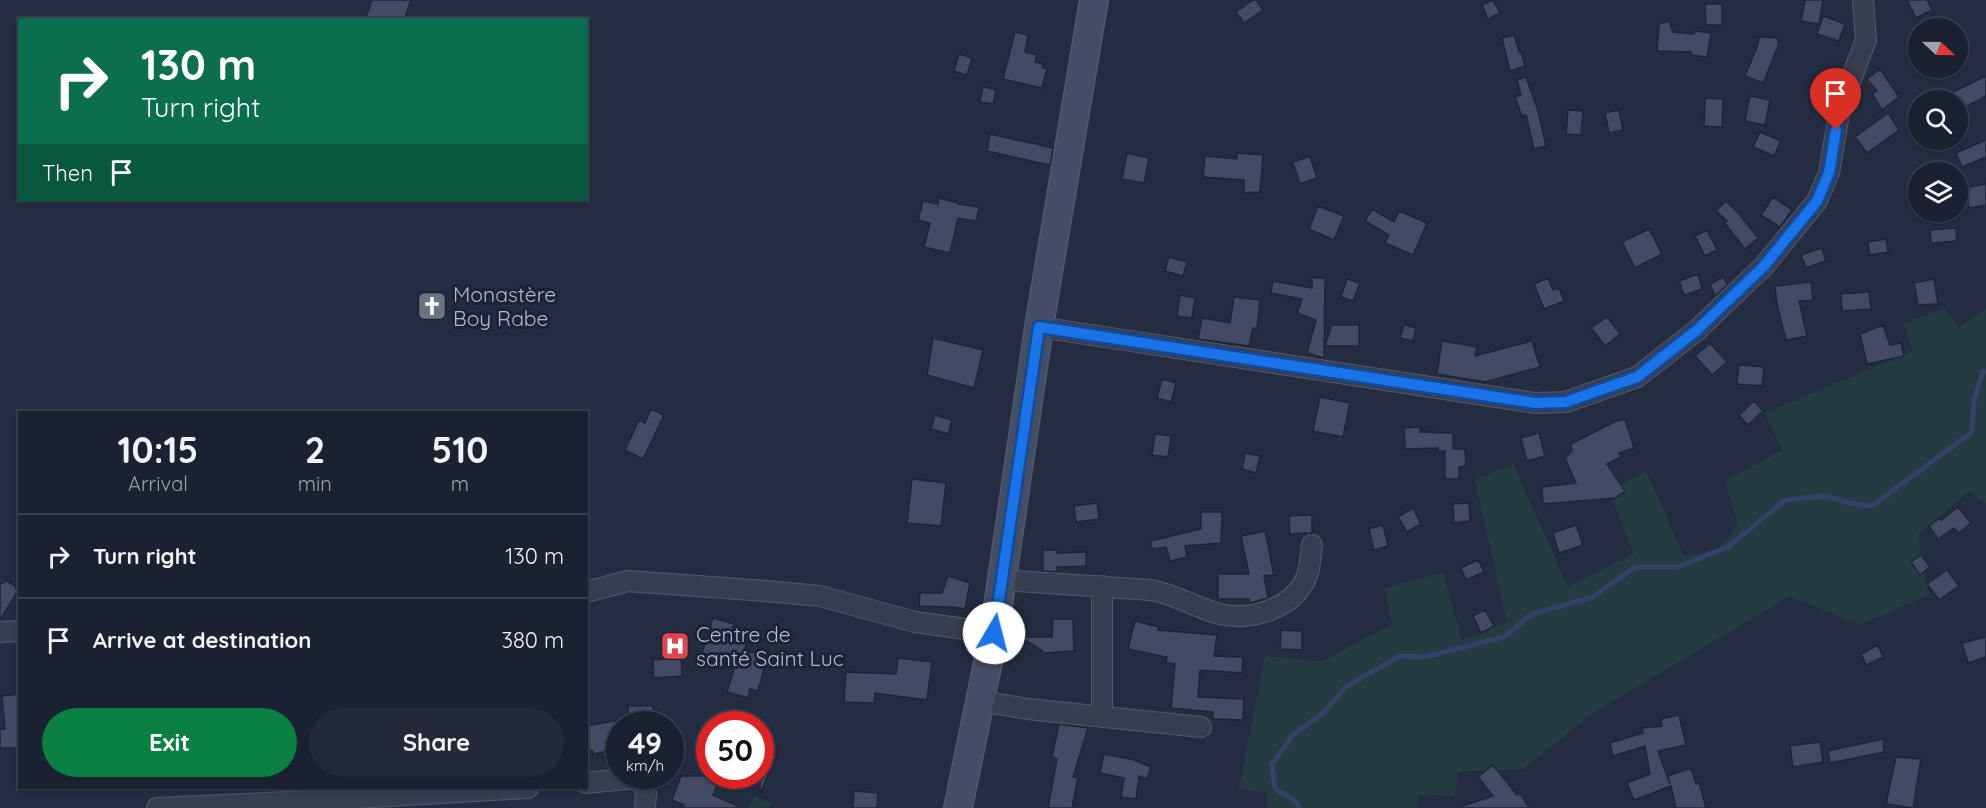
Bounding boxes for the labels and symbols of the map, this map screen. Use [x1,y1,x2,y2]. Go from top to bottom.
north arrow [1908,18,1968,78]
pin [1810,68,1861,130]
place label: Monastère Boy Rabe [453,281,556,331]
church icon: Monastère Boy Rabe [416,290,448,322]
position arrow [962,601,1026,665]
place label: Centre de santé Saint Luc [696,621,844,671]
hospital icon: Centre de santé Saint Luc [659,630,691,662]
speed limit sign: 50 [696,711,774,789]

